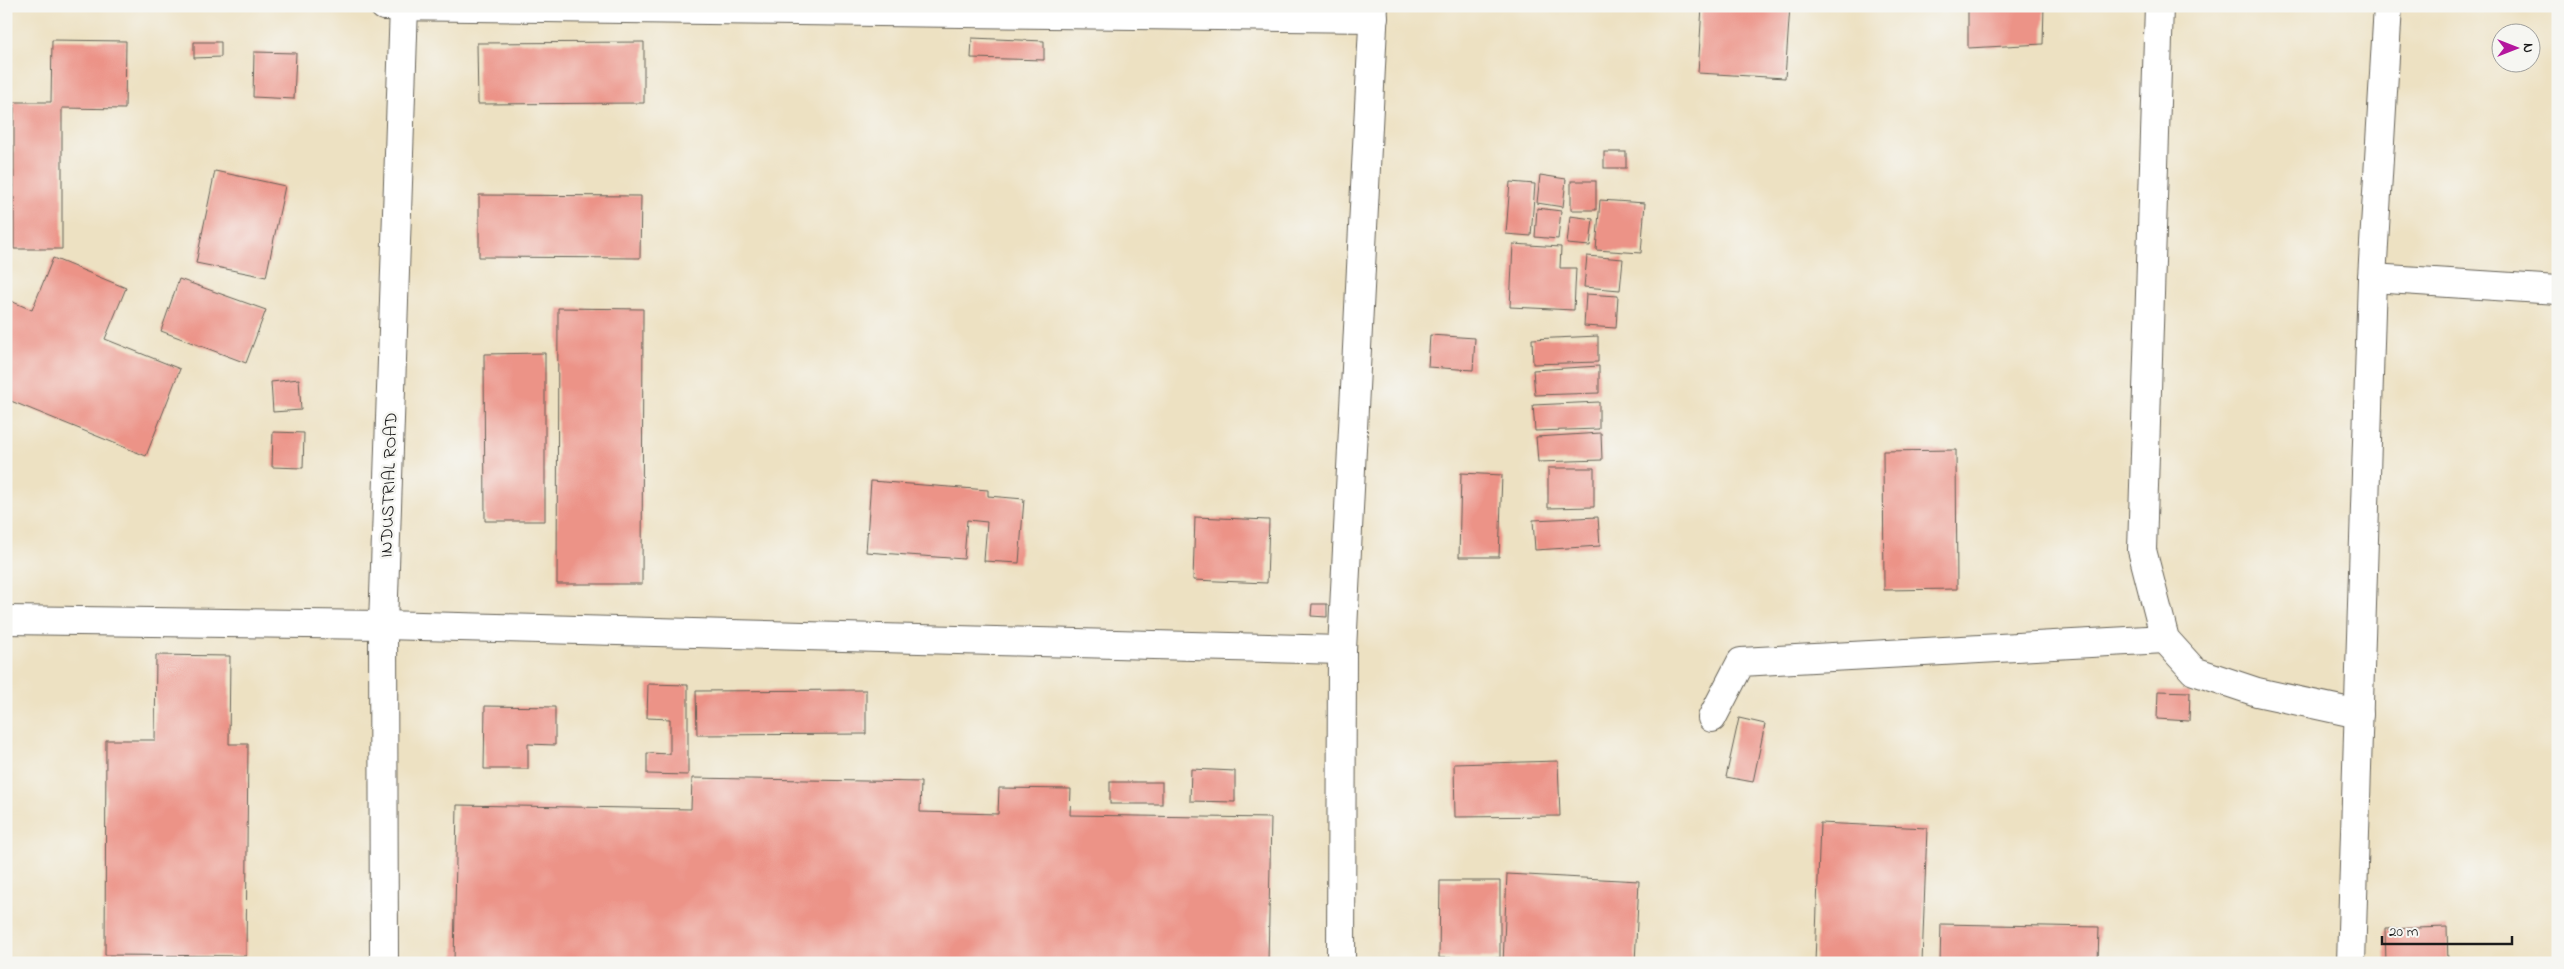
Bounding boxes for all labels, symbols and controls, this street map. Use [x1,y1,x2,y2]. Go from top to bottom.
north arrow [2492,22,2542,72]
text: N [2517,43,2538,53]
street label: INDUSTRIAL ROAD [374,412,406,558]
scale bar [2382,914,2512,946]
text: 20 m [2389,921,2419,943]

